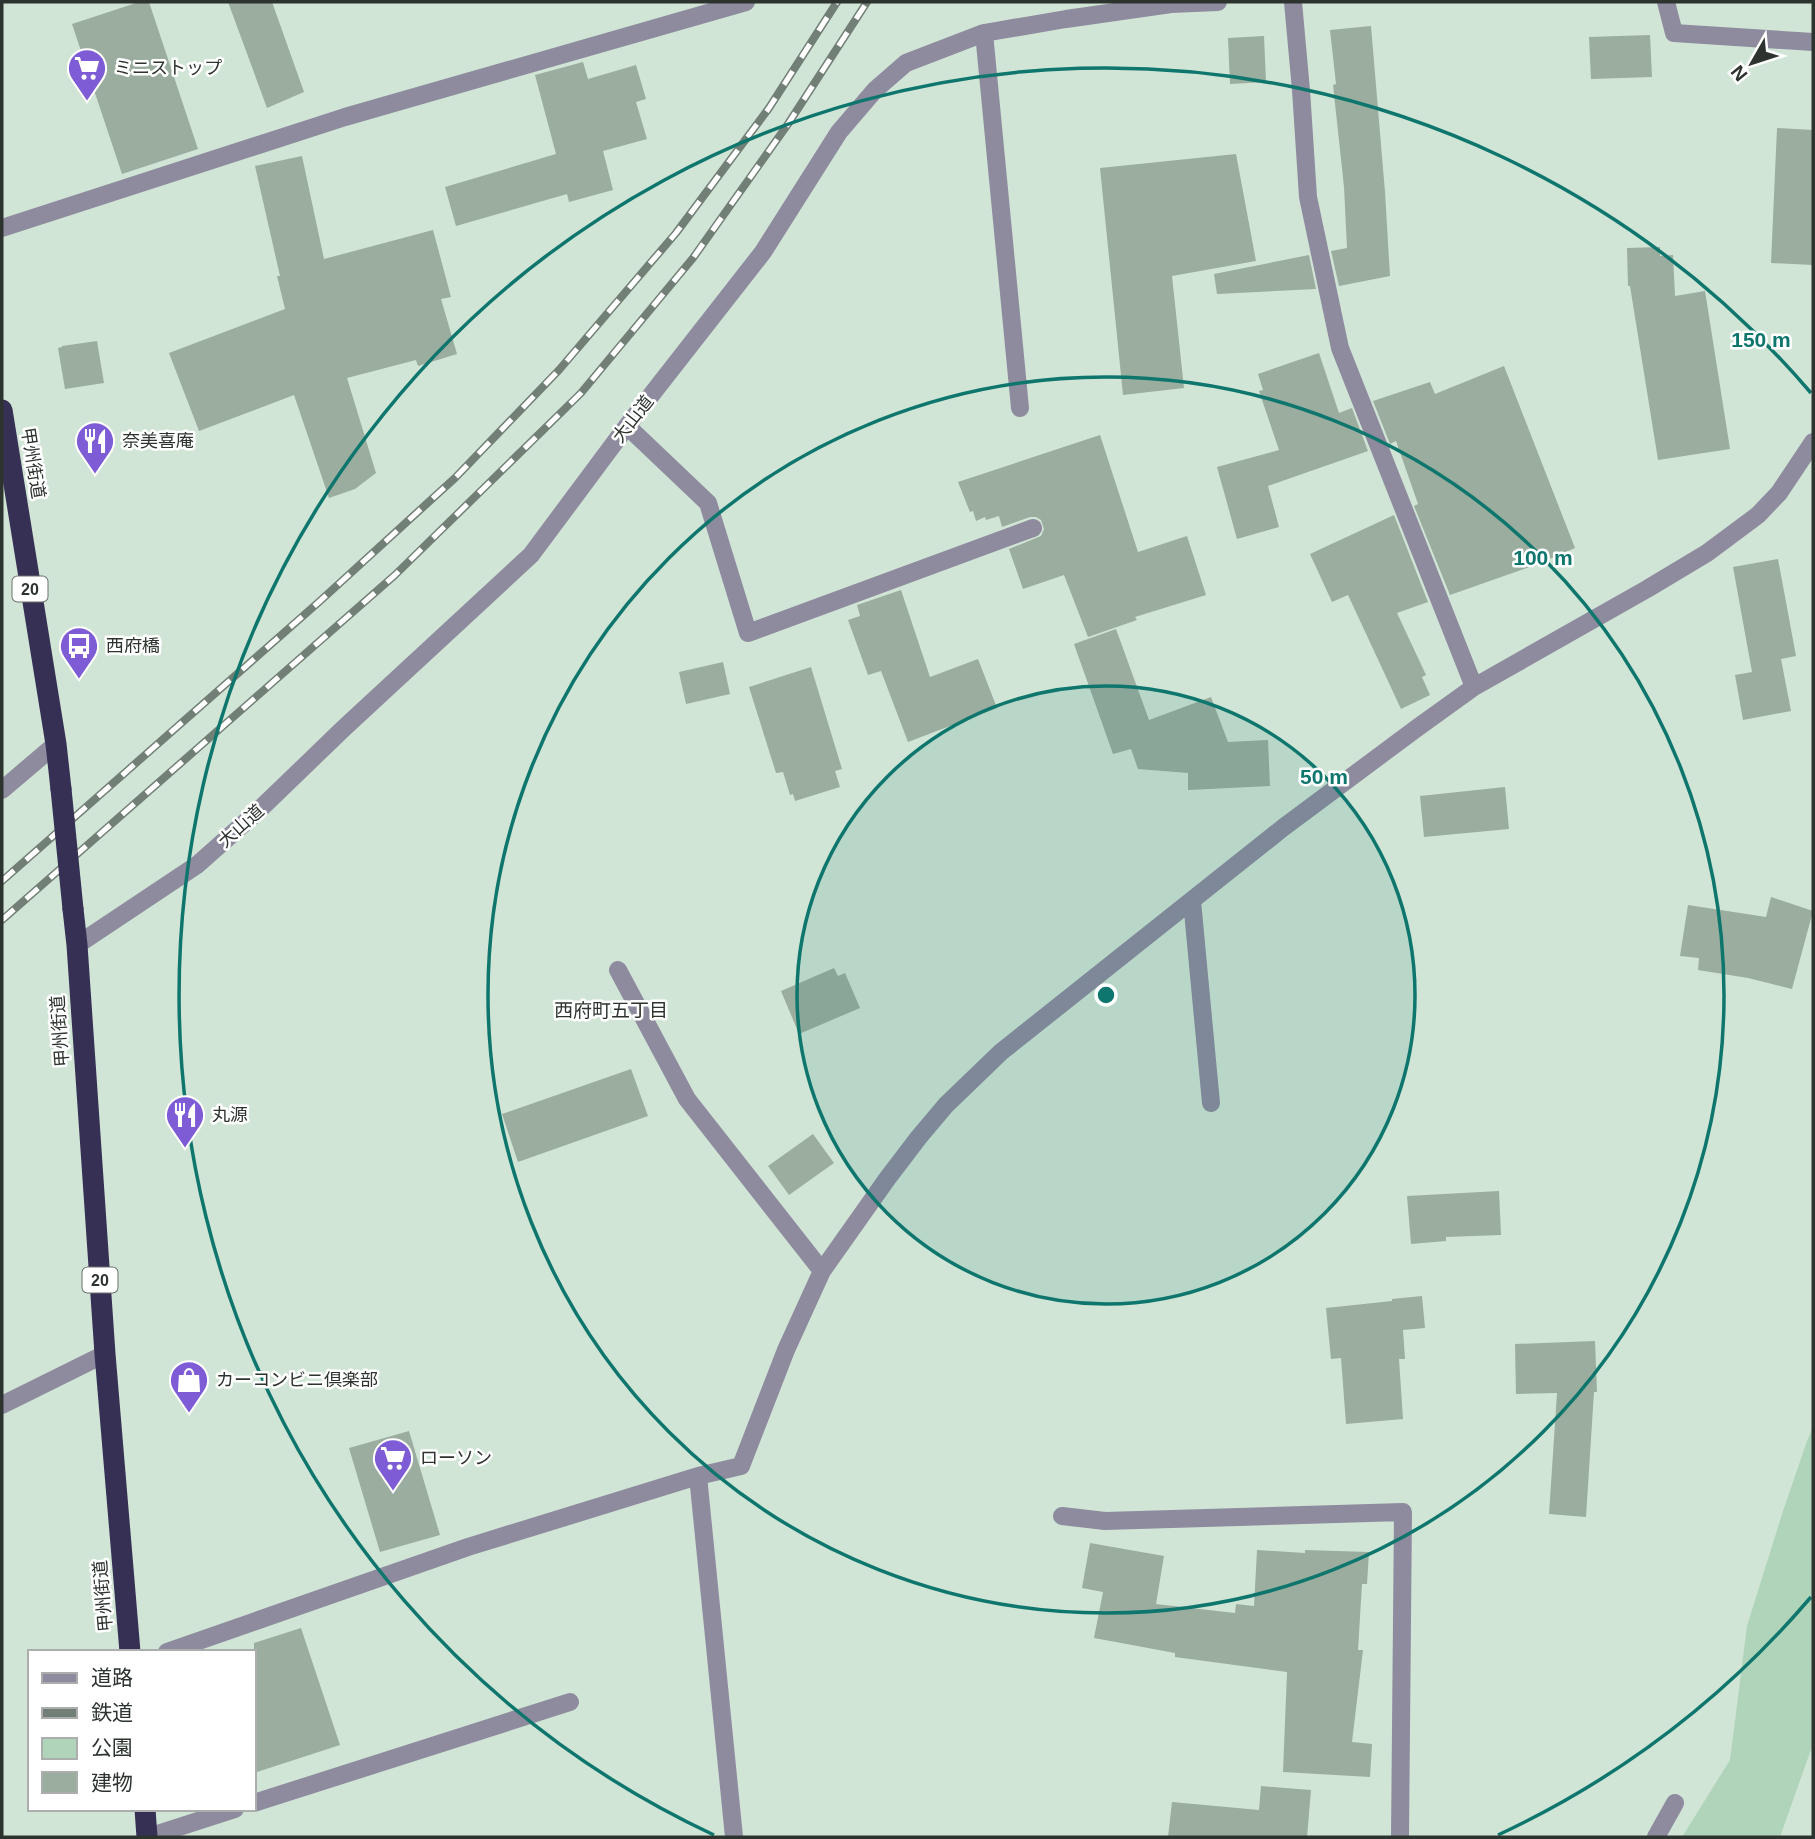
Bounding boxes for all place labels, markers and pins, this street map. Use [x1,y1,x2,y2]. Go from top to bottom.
supermarket icon: ミニストップ [66,47,108,102]
place label: ミニストップ [114,58,222,78]
restaurant icon: 奈美喜庵 [74,420,116,475]
place label: 奈美喜庵 [122,431,194,451]
bus stop icon: 西府橋 [58,625,100,680]
place label: 西府橋 [106,636,160,656]
centre of rings [1094,983,1118,1007]
restaurant icon: 丸源 [164,1094,206,1149]
place label: 丸源 [212,1105,248,1125]
shop icon: カーコンビニ倶楽部 [168,1359,210,1414]
place label: カーコンビニ倶楽部 [216,1370,378,1390]
supermarket icon: ローソン [372,1437,414,1492]
place label: ローソン [420,1448,492,1468]

